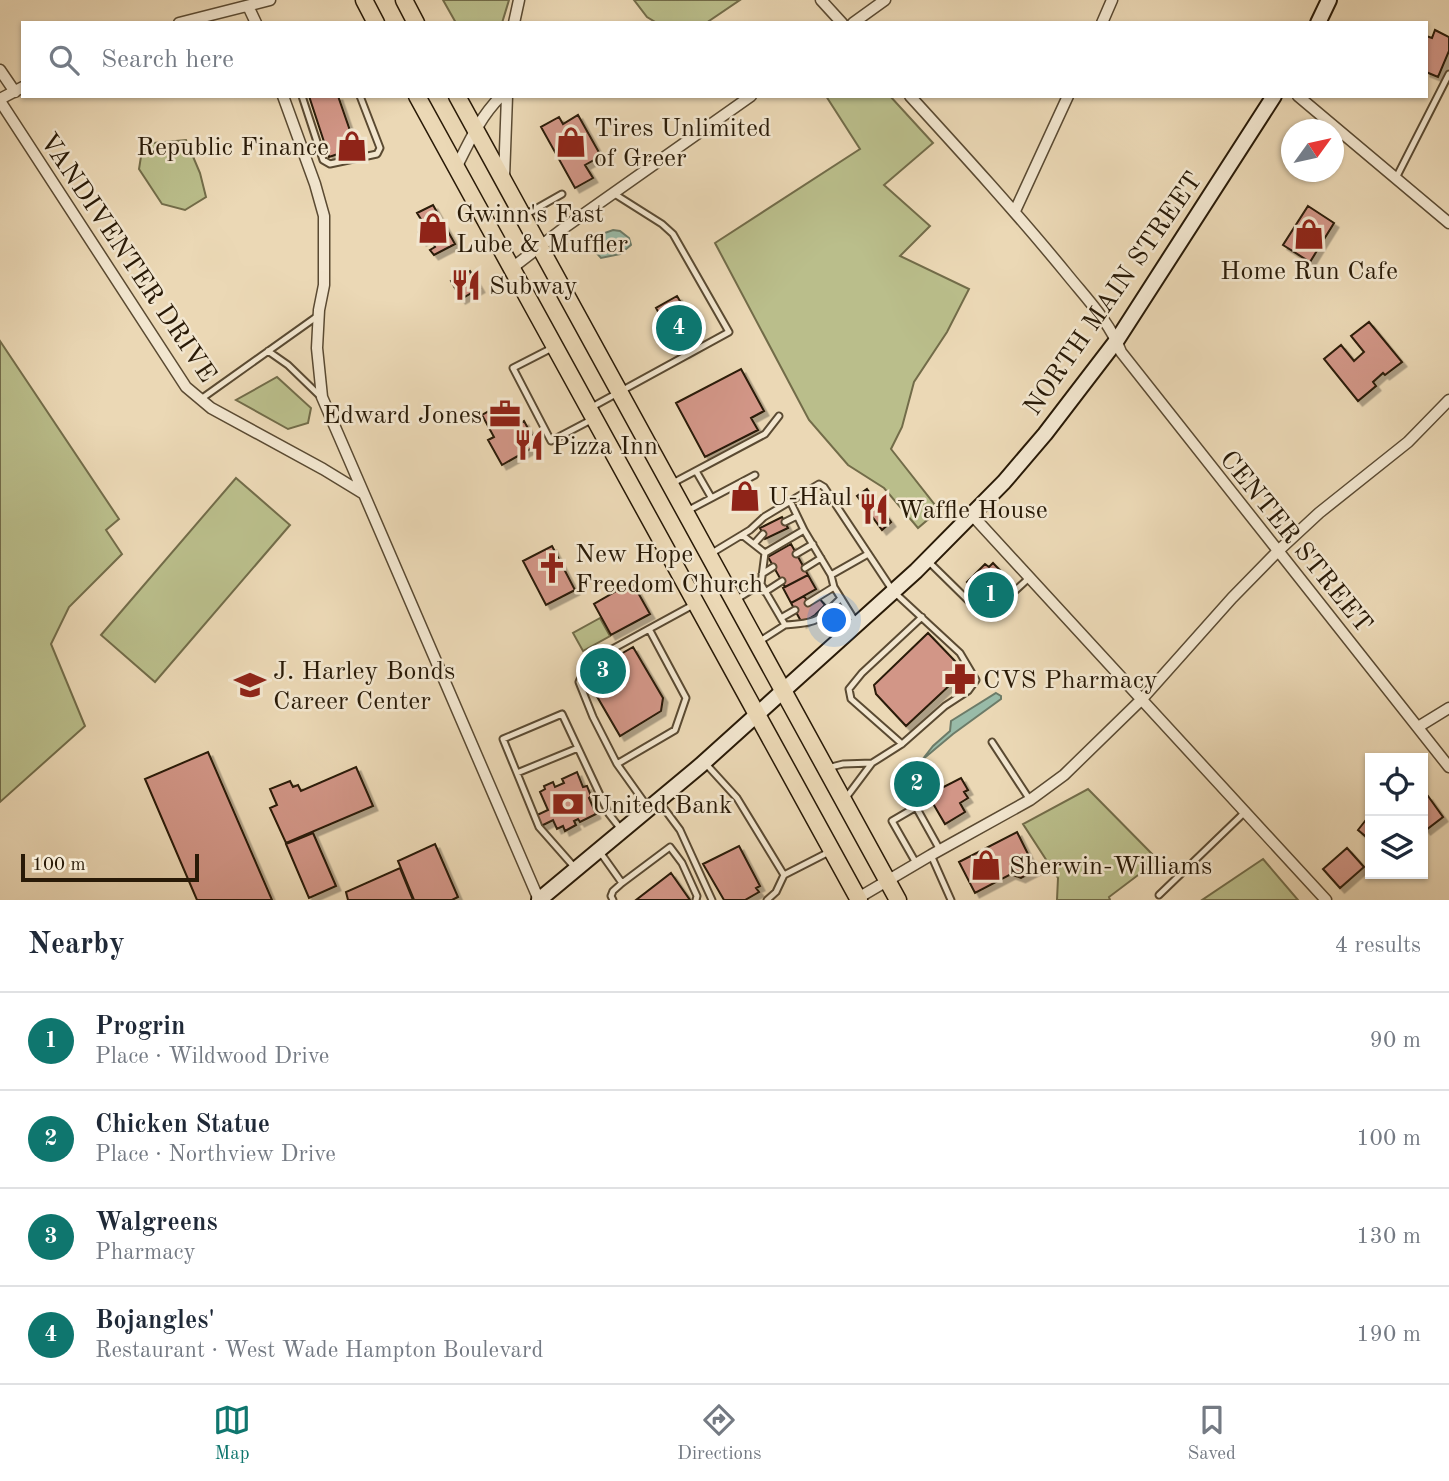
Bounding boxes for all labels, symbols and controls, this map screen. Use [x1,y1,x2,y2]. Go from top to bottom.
search box [21,21,1428,98]
icon: search [45,41,83,79]
text: Search here [101,47,234,73]
place label: Tires Unlimited of Greer [594,116,771,172]
north arrow [1281,119,1344,182]
shop icon: Tires Unlimited of Greer [554,125,588,159]
street label: VANDIVENTER DRIVE [34,129,220,387]
shop icon: Republic Finance [335,129,369,163]
place label: Republic Finance [136,135,329,161]
street label: NORTH MAIN STREET [1020,168,1207,420]
place label: Gwinn's Fast Lube & Muffler [456,202,629,258]
shop icon: Gwinn's Fast Lube & Muffler [416,211,450,245]
shop icon: Home Run Cafe [1292,217,1326,251]
place label: Home Run Cafe [1220,259,1398,285]
restaurant icon: Subway [449,268,483,302]
place label: Subway [489,274,578,300]
pin: 4 [656,302,702,354]
office icon: Edward Jones [488,397,522,431]
place label: Edward Jones [323,403,482,429]
restaurant icon: Pizza Inn [512,428,546,462]
place label: Pizza Inn [552,434,658,460]
street label: CENTER STREET [1214,446,1377,638]
shop icon: U-Haul [728,479,762,513]
place label: U-Haul [768,485,852,511]
restaurant icon: Waffle House [857,492,891,526]
place label: Waffle House [897,498,1048,524]
place label: New Hope Freedom Church [575,542,763,598]
church icon: New Hope Freedom Church [535,551,569,585]
pin: 1 [968,569,1014,621]
your location [817,603,851,637]
pin: 3 [580,645,626,697]
place label: J. Harley Bonds Career Center [273,659,455,715]
pharmacy icon: CVS Pharmacy [943,662,977,696]
school or university icon: J. Harley Bonds Career Center [233,668,267,702]
place label: CVS Pharmacy [983,668,1158,694]
map controls [1365,753,1428,879]
button: locate [1365,753,1428,816]
pin: 2 [894,758,940,810]
bank icon: United Bank [551,787,585,821]
place label: United Bank [591,793,733,819]
button: layers [1365,816,1428,879]
shop icon: Sherwin-Williams [969,848,1003,882]
scale bar [21,851,200,883]
place label: Sherwin-Williams [1009,854,1212,880]
text: 100 m [32,856,85,875]
text: Nearby [28,930,125,960]
text: 4 results [1335,934,1421,957]
text: Progrin [95,1014,185,1040]
text: 1 [44,1029,58,1052]
text: 90 m [1370,1029,1421,1052]
text: Place · Wildwood Drive [95,1045,329,1068]
text: Chicken Statue [95,1112,270,1138]
text: 2 [44,1127,58,1150]
text: 100 m [1356,1127,1421,1150]
text: Place · Northview Drive [95,1143,336,1166]
text: Walgreens [95,1210,218,1236]
text: 3 [44,1225,58,1248]
text: 130 m [1356,1225,1421,1248]
text: Pharmacy [95,1241,196,1264]
text: Bojangles' [95,1308,215,1334]
text: 4 [44,1323,58,1346]
text: 190 m [1356,1323,1421,1346]
text: Restaurant · West Wade Hampton Boulevard [95,1339,543,1362]
tab: Map [213,1401,251,1466]
tab: Directions [677,1401,762,1466]
tab: Saved [1188,1401,1236,1466]

